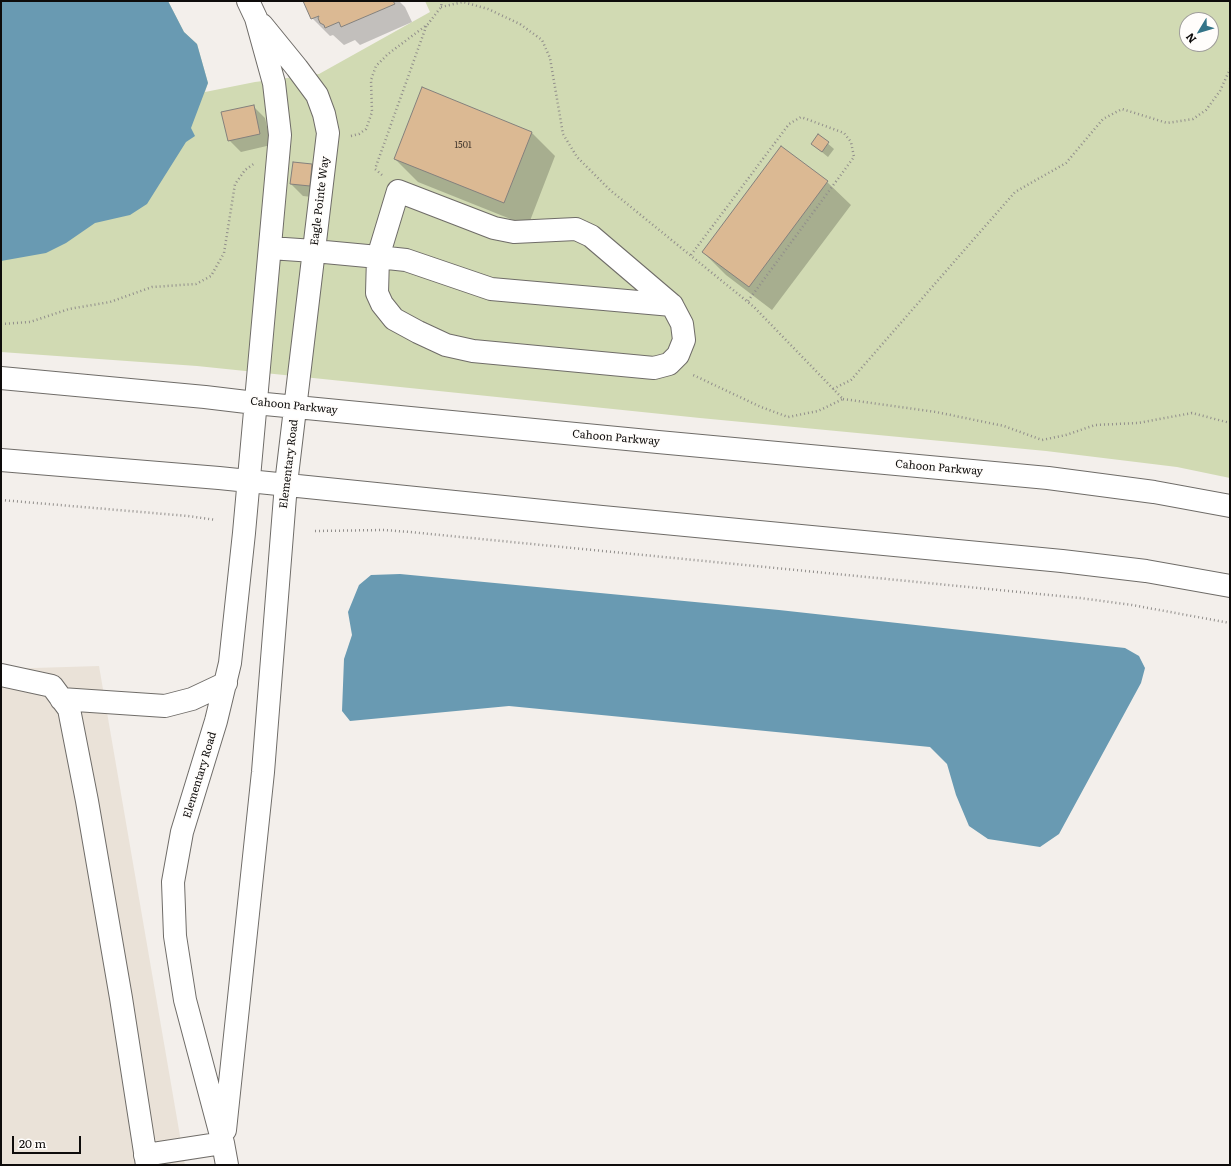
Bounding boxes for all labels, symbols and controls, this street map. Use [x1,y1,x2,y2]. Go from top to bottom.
north arrow [1179,12,1219,52]
text: N [1181,30,1199,47]
house number: 1501 [454,140,472,150]
street label: Eagle Pointe Way [308,156,332,246]
street label: Cahoon Parkway [250,395,338,417]
street label: Elementary Road [277,419,301,509]
street label: Cahoon Parkway [572,428,660,448]
street label: Cahoon Parkway [895,458,983,478]
street label: Elementary Road [181,730,219,820]
scale bar [14,1128,83,1154]
text: 20 m [19,1134,46,1152]

